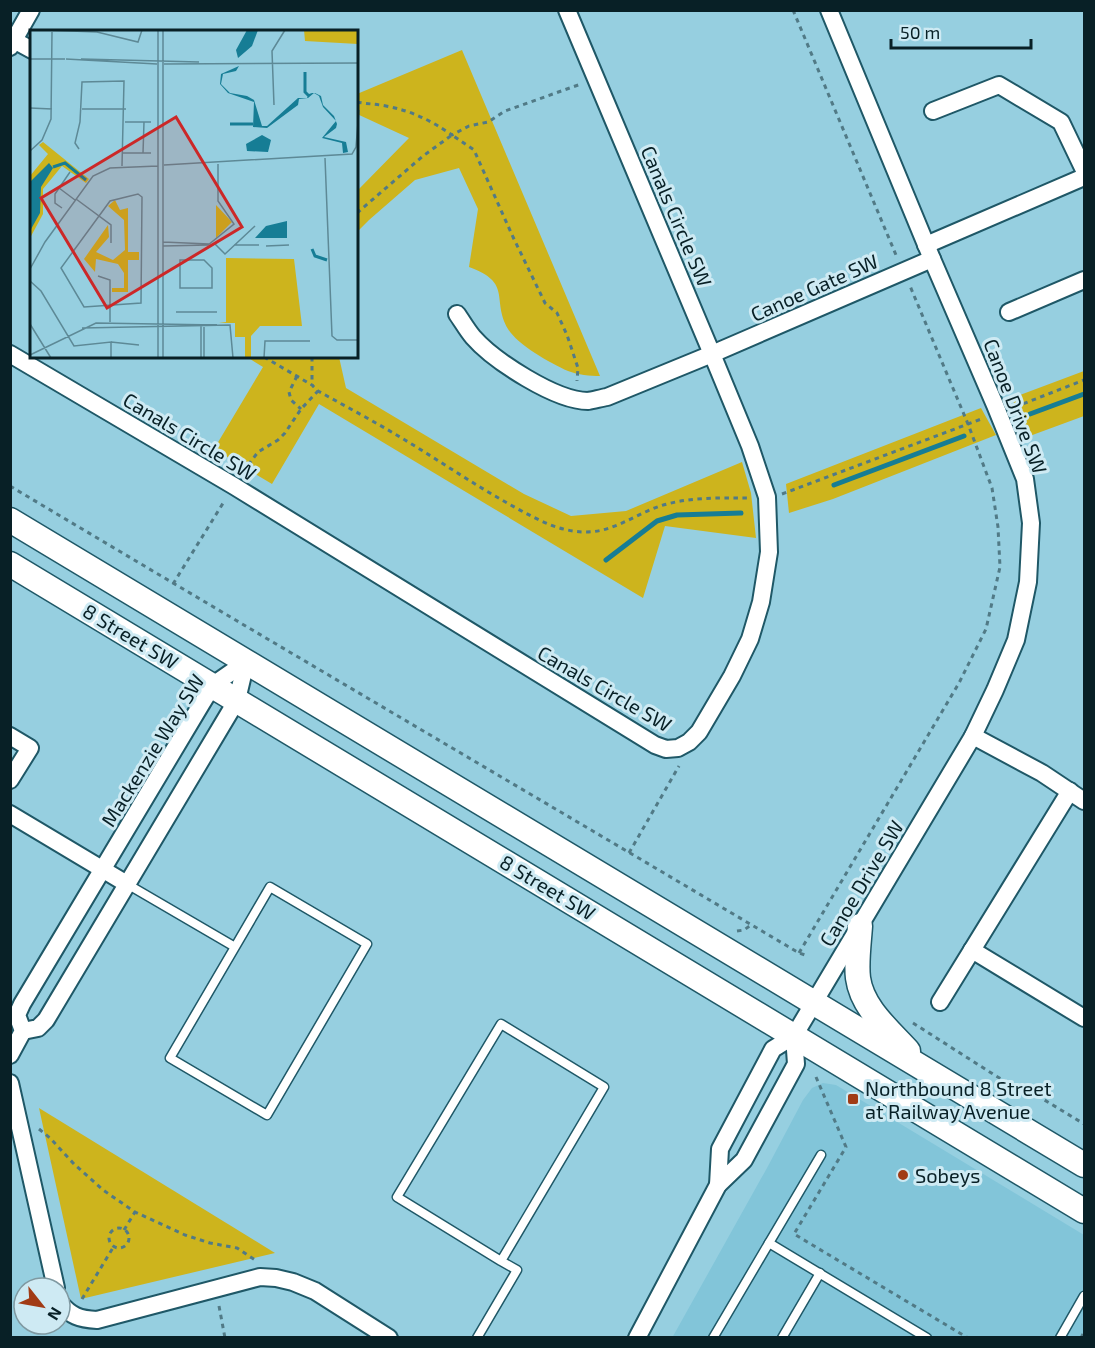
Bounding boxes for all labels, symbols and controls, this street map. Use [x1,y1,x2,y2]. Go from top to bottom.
scale bar [891,12,1030,50]
text: 50 m [900,21,940,43]
inset map [30,30,358,358]
street label: Canals Circle SW [636,142,718,290]
street label: Canoe Gate SW [746,248,882,326]
street label: Canoe Drive SW [979,335,1053,477]
street label: Canals Circle SW [119,387,261,485]
street label: 8 Street SW [79,598,183,674]
street label: Canals Circle SW [534,640,676,736]
street label: Mackenzie Way SW [95,669,209,831]
street label: Canoe Drive SW [814,816,908,950]
street label: 8 Street SW [496,849,600,925]
place label: Northbound 8 Street at Railway Avenue [865,1076,1052,1123]
marker: Northbound 8 Street at Railway Avenue [846,1092,860,1106]
place label: Sobeys [915,1163,980,1187]
marker: Sobeys [896,1168,910,1182]
north arrow [12,1276,72,1336]
text: N [44,1304,66,1324]

